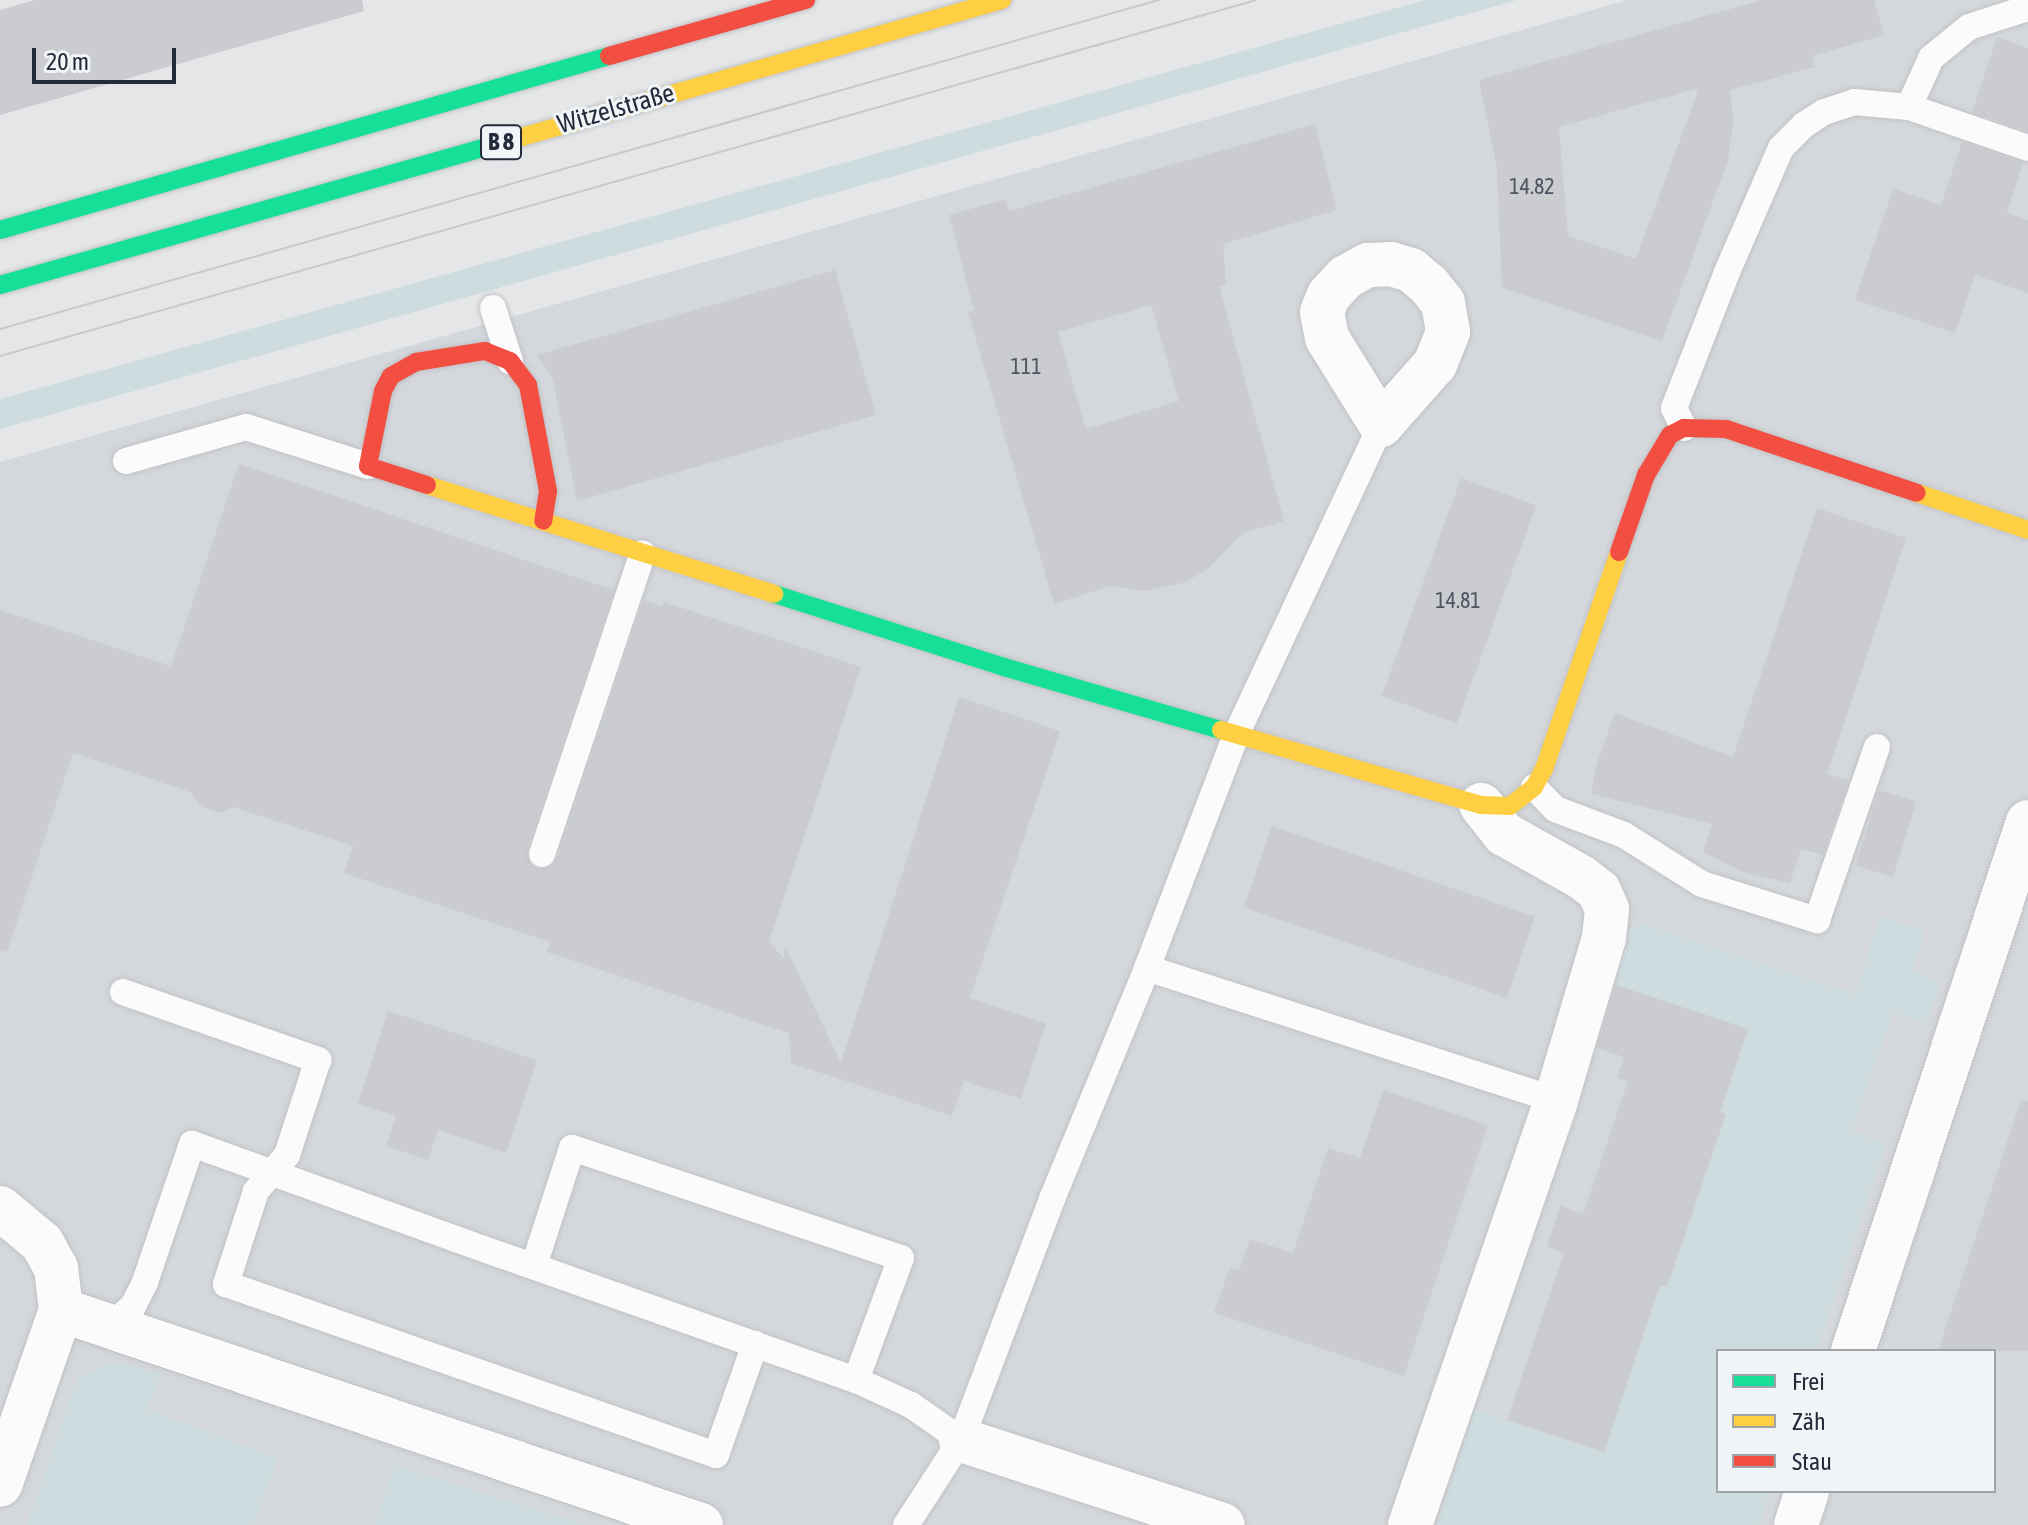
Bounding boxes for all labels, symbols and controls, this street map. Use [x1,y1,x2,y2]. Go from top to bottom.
scale bar [36,32,180,82]
text: 20 m [46,48,89,75]
street label: Witzelstraße [554,77,678,141]
road number: B 8 [479,122,523,162]
house number: 14.82 [1509,174,1555,200]
house number: 111 [1010,354,1042,380]
house number: 14.81 [1435,588,1481,614]
legend [1716,1349,1996,1493]
text: Frei [1792,1368,1825,1395]
text: Zäh [1792,1408,1826,1435]
text: Stau [1792,1448,1832,1475]

